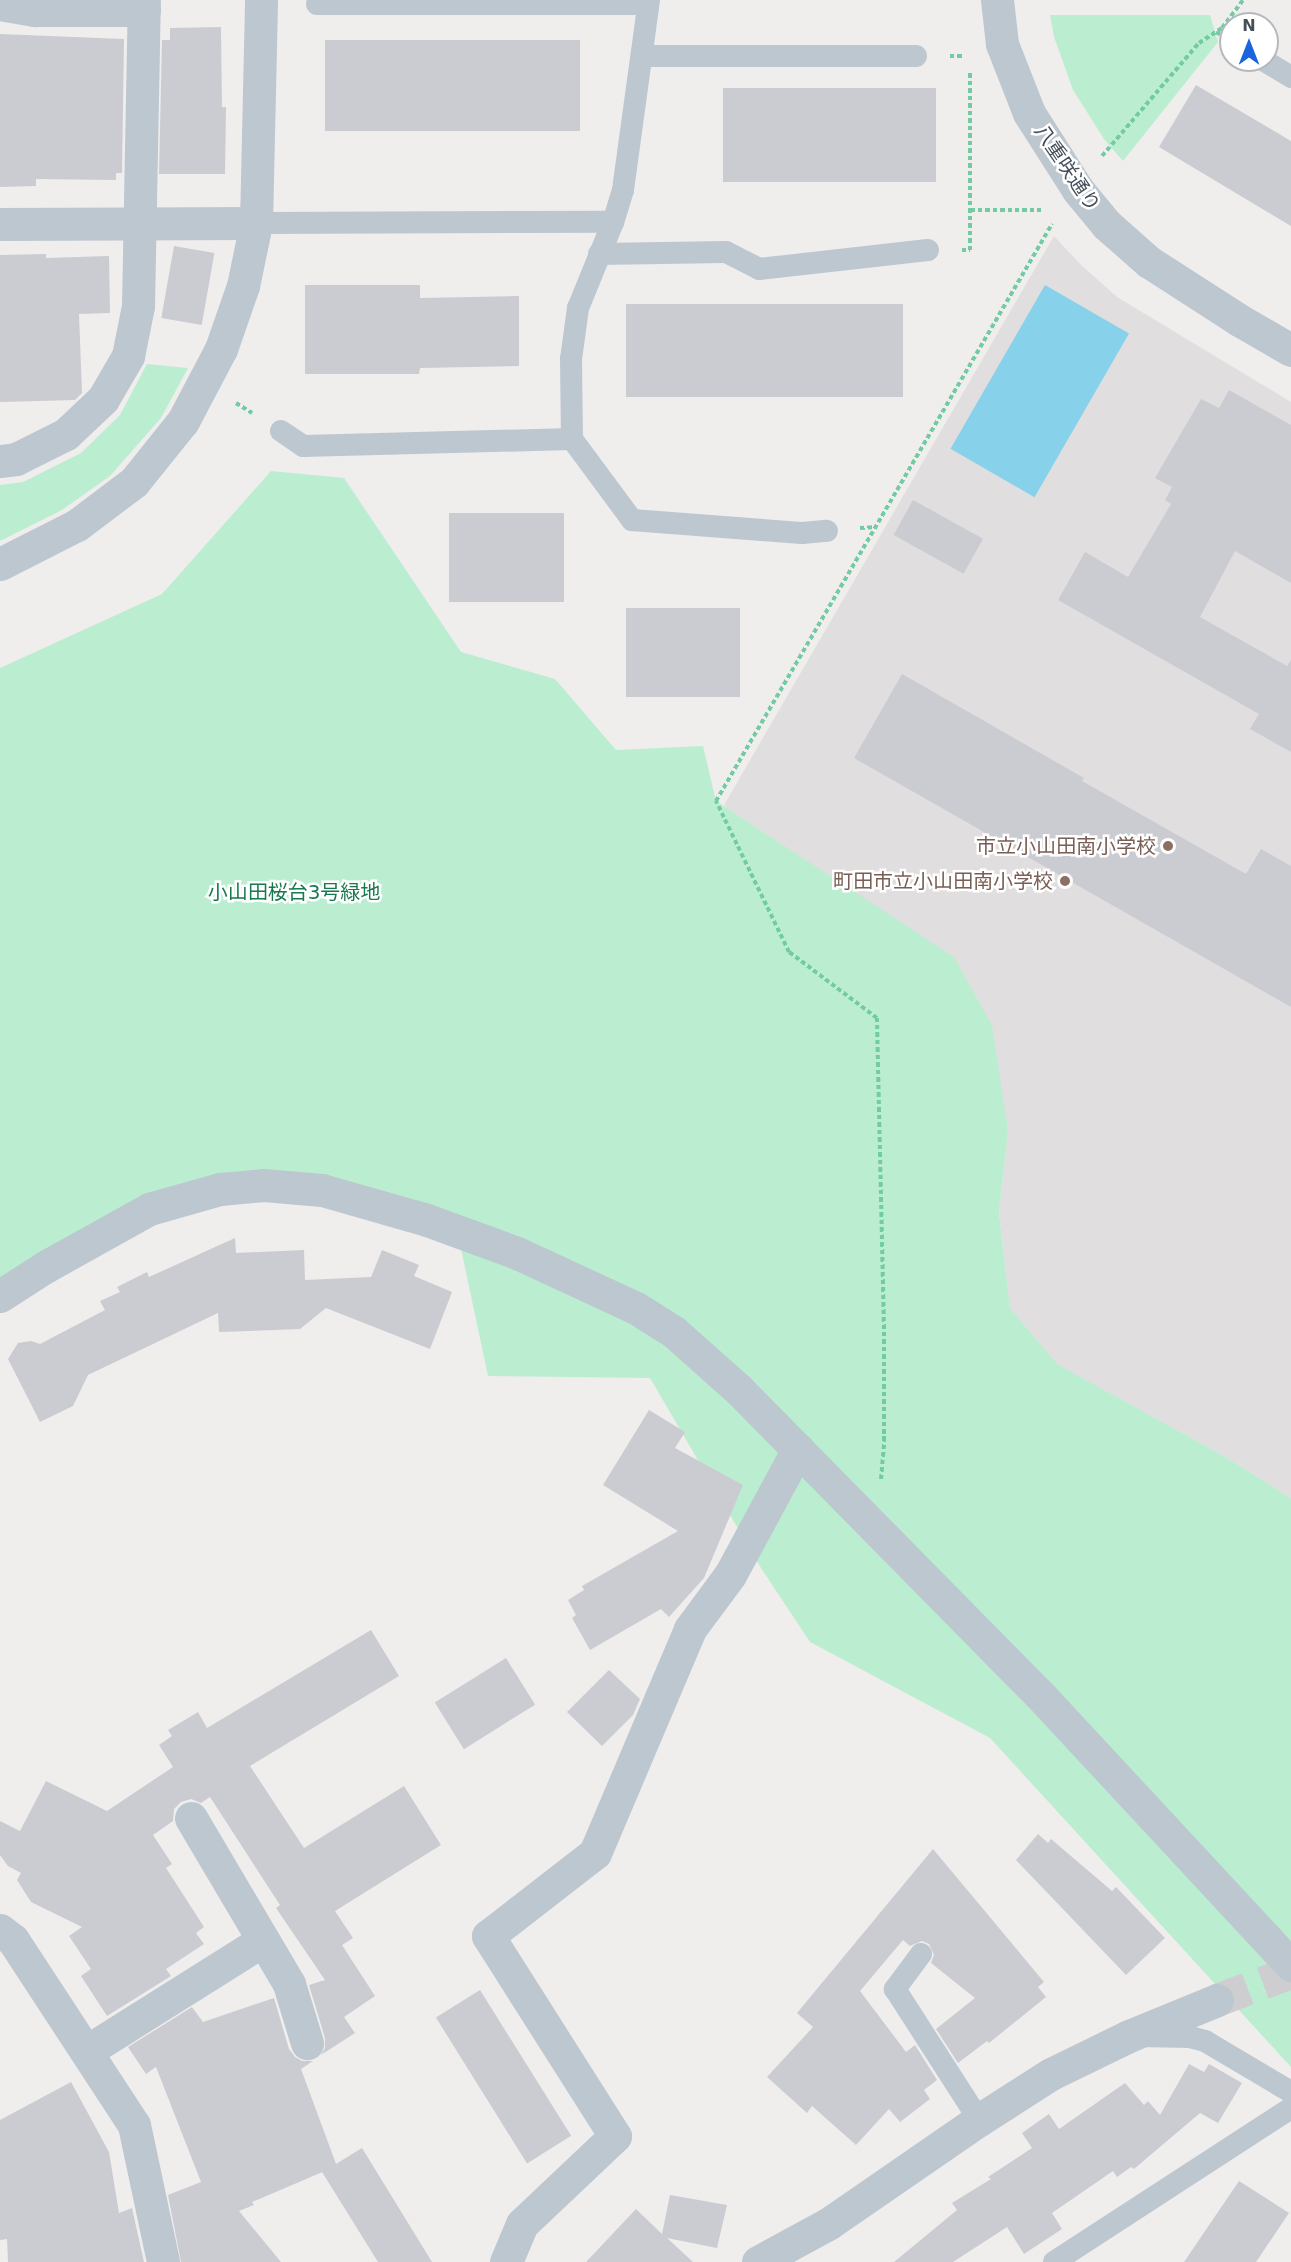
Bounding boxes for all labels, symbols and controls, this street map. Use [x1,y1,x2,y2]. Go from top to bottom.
north arrow [1219,12,1279,72]
text: N [1242,16,1256,35]
street label: 八重咲通り [1029,120,1105,216]
place label: 市立小山田南小学校 [976,834,1156,858]
marker: 市立小山田南小学校 [1161,839,1175,853]
place label: 町田市立小山田南小学校 [833,869,1053,893]
marker: 町田市立小山田南小学校 [1058,874,1072,888]
park label: 小山田桜台3号緑地 [208,880,380,904]

